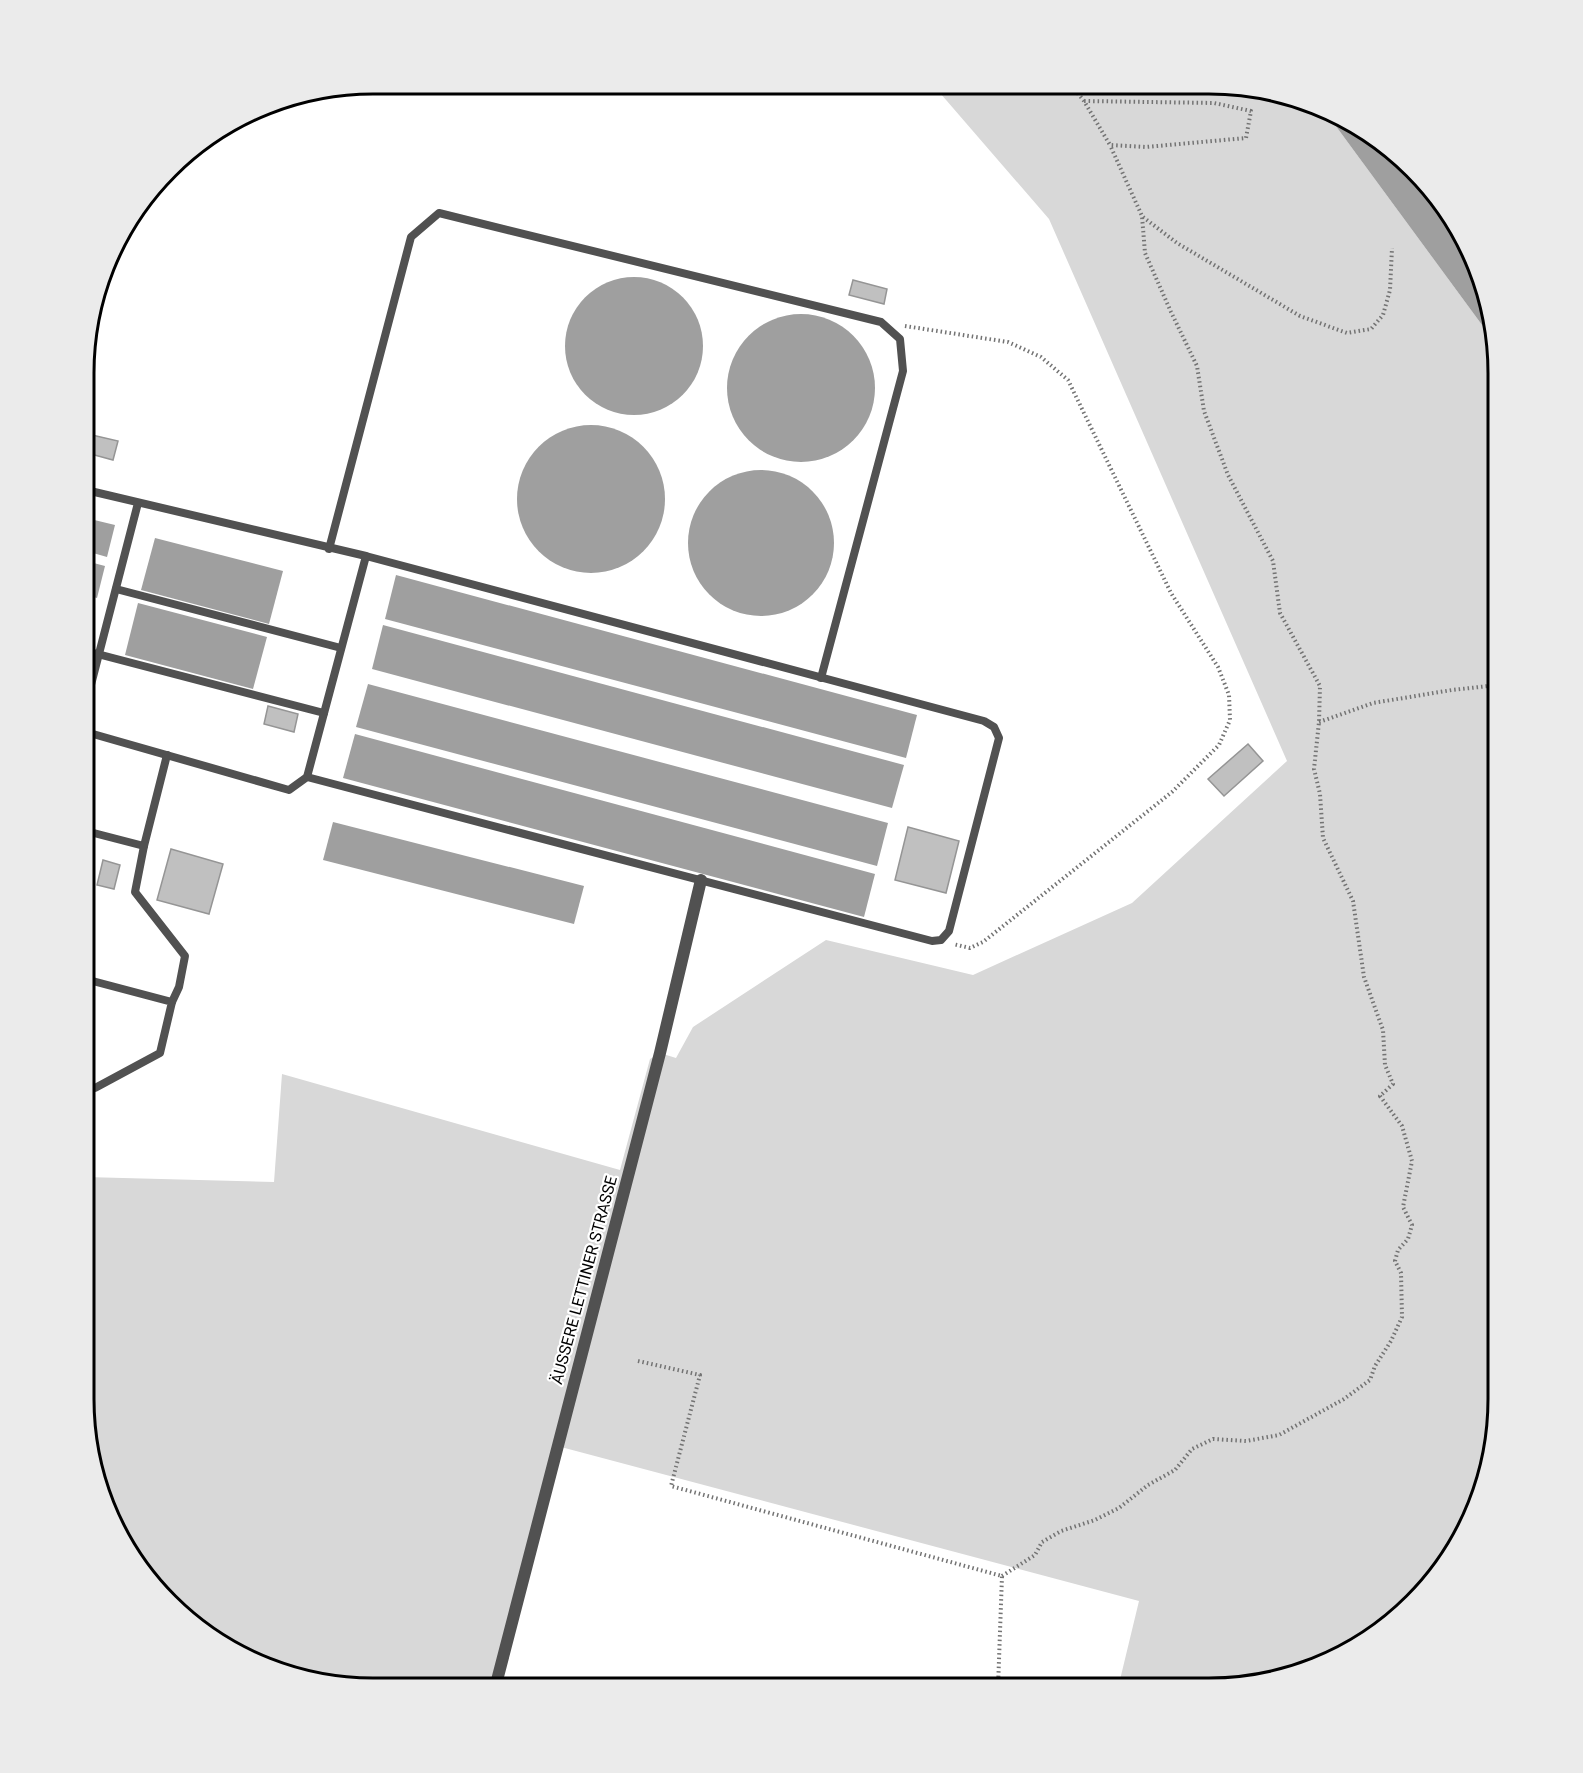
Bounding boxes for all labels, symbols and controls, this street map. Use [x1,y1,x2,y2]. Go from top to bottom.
street label: ÄUSSERE LETTINER STRASSE [547,1174,621,1386]

